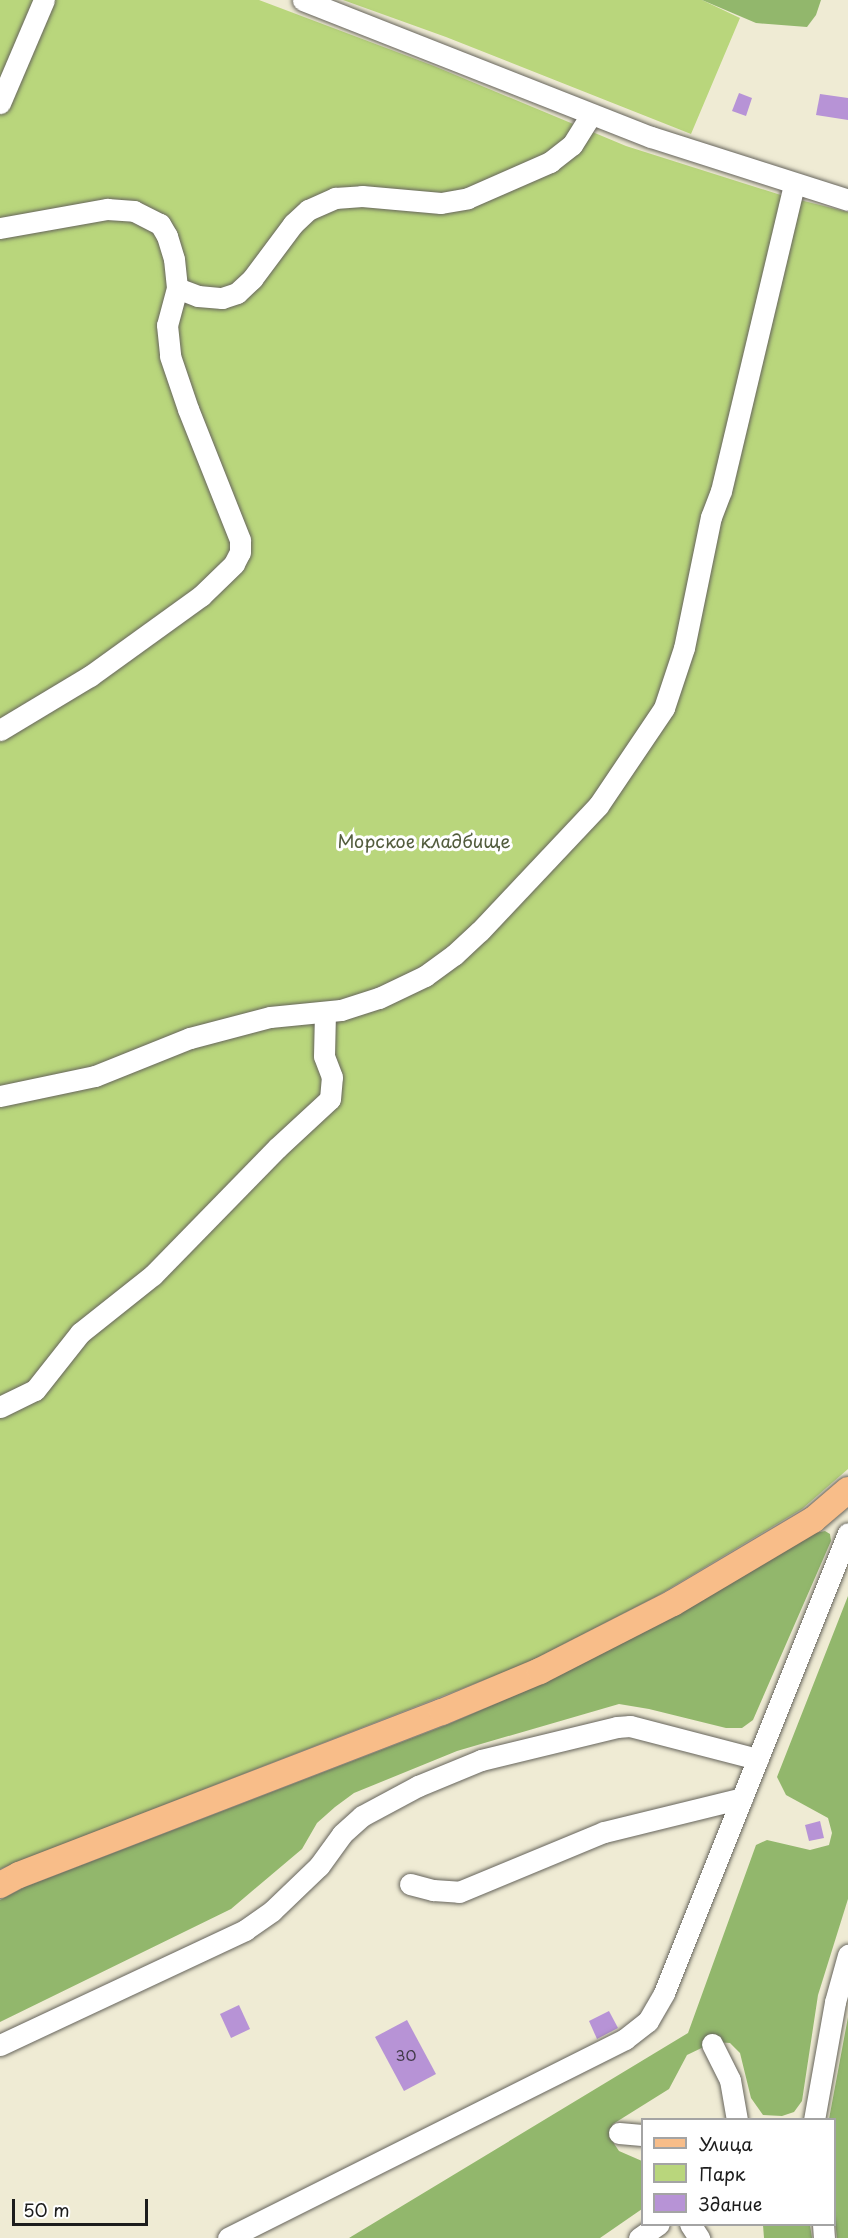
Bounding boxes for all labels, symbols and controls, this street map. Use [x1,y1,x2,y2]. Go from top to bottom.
park label: Морское кладбище [337,830,511,852]
house number: 30 [396,2046,416,2064]
legend [641,2118,836,2226]
text: Улица [699,2130,753,2157]
text: Парк [699,2160,745,2187]
scale bar [15,2187,152,2225]
text: Здание [699,2190,762,2217]
text: 50 m [23,2196,70,2223]

